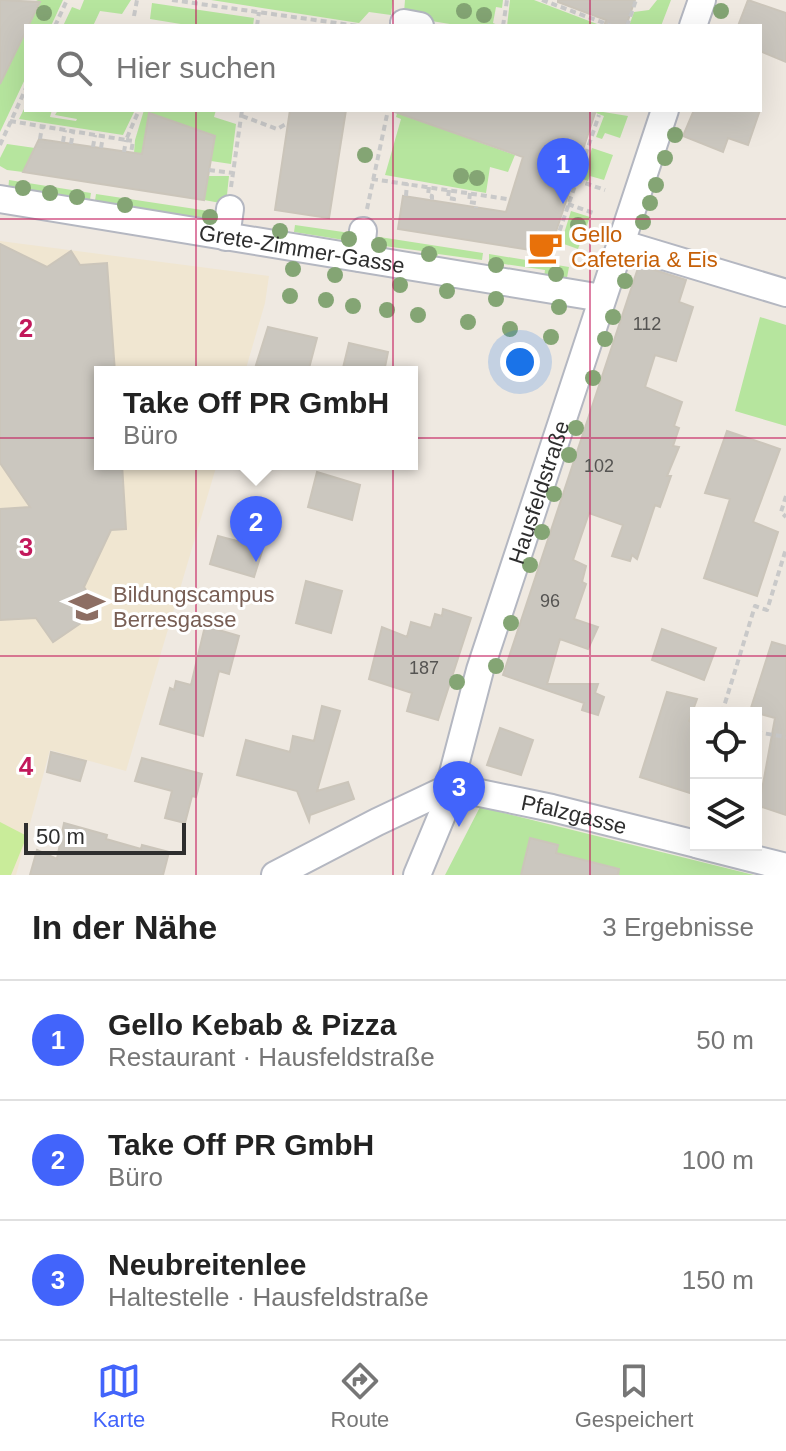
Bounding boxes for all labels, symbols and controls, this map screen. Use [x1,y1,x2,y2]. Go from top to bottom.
search box [24,24,762,112]
icon: search [52,46,96,90]
text: Hier suchen [116,51,276,84]
pin: 1 [537,138,589,204]
street label: Grete-Zimmer-Gasse [197,219,407,278]
place label: Gello Cafeteria & Eis [571,222,718,272]
cafe icon: Gello Cafeteria & Eis [526,228,564,266]
text: 2 [19,313,33,343]
house number: 112 [633,314,661,334]
your location [500,342,540,382]
popup [94,366,418,470]
text: Take Off PR GmbH [123,386,389,419]
street label: Hausfeldstraße [503,418,574,567]
text: Büro [123,420,178,450]
house number: 102 [584,456,614,476]
pin: 2 [230,496,282,562]
text: 3 [19,532,33,562]
place label: Bildungscampus Berresgasse [113,582,274,632]
school or university icon: Bildungscampus Berresgasse [68,588,106,626]
house number: 96 [540,591,560,611]
house number: 187 [409,658,439,678]
map controls [690,707,762,851]
button: locate [690,707,762,779]
text: 4 [19,751,34,781]
pin: 3 [433,761,485,827]
button: layers [690,779,762,851]
street label: Pfalzgasse [519,789,629,839]
scale bar [24,819,186,855]
text: 50 m [36,824,85,849]
text: In der Nähe [32,908,217,946]
text: 3 Ergebnisse [602,912,754,942]
text: Gello Kebab & Pizza [108,1008,396,1041]
text: 1 [51,1025,65,1055]
text: 50 m [696,1025,754,1055]
text: Restaurant · Hausfeldstraße [108,1042,435,1072]
text: Take Off PR GmbH [108,1128,374,1161]
text: 2 [51,1145,65,1175]
text: 100 m [682,1145,754,1175]
text: Büro [108,1162,163,1192]
text: Neubreitenlee [108,1248,306,1281]
text: 3 [51,1265,65,1295]
text: 150 m [682,1265,754,1295]
text: Haltestelle · Hausfeldstraße [108,1282,429,1312]
tab: Karte [93,1359,145,1433]
tab: Route [331,1359,389,1433]
tab: Gespeichert [575,1359,693,1433]

